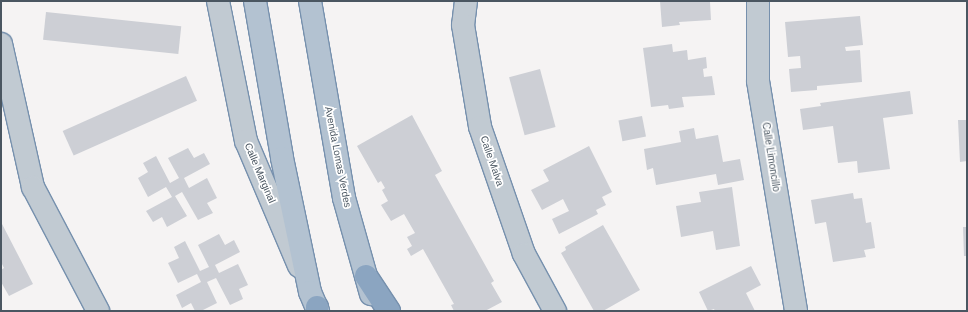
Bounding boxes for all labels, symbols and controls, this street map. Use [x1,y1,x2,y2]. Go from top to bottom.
street label: Avenida Lomas Verdes [322,105,354,209]
street label: Calle Limoncillo [760,121,782,193]
street label: Calle Malva [478,134,506,188]
street label: Calle Marginal [242,141,278,205]

